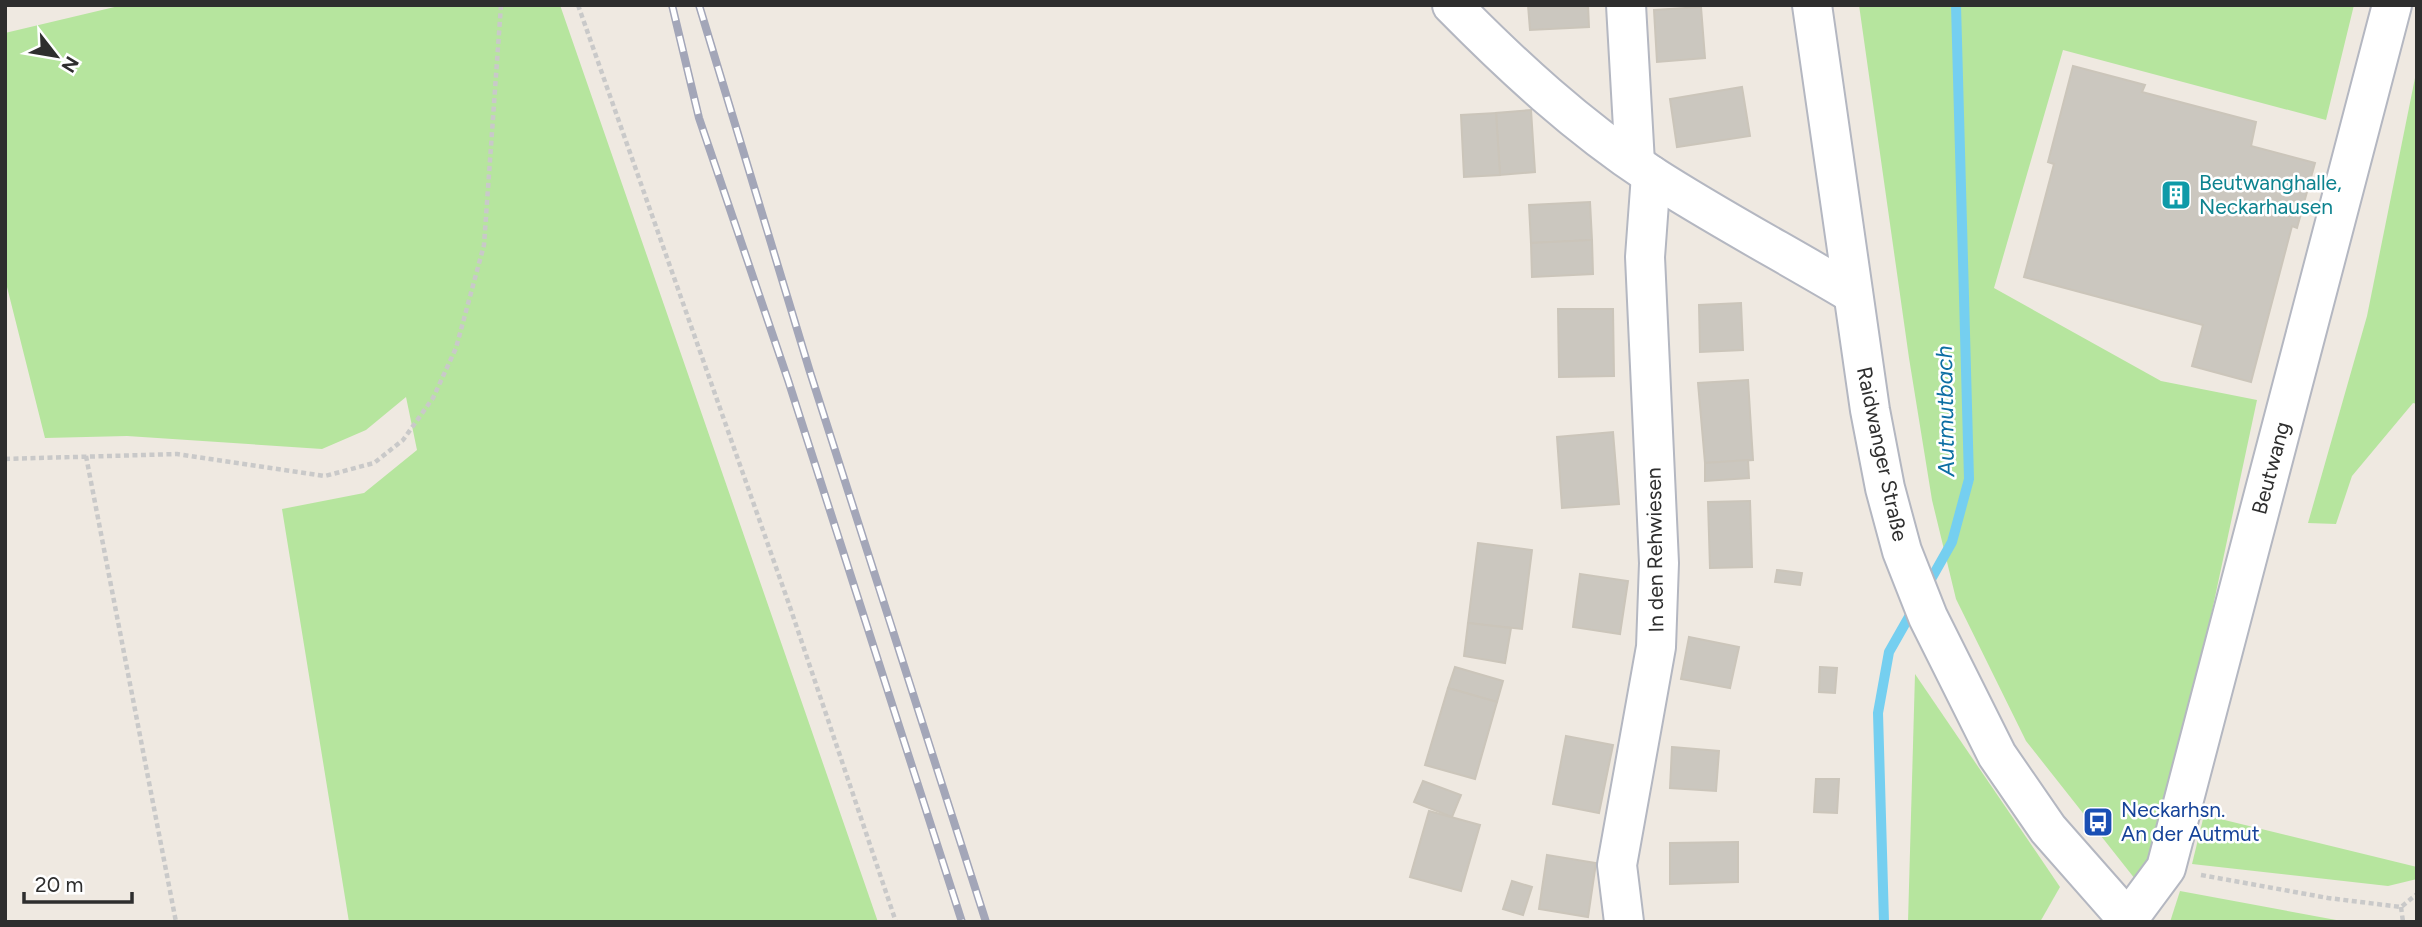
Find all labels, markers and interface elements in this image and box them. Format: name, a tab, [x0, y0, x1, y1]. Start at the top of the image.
north arrow	[21, 21, 91, 91]
text: N	[57, 52, 84, 77]
place label: Beutwanghalle, Neckarhausen	[2199, 170, 2342, 219]
building icon: Beutwanghalle, Neckarhausen	[2159, 178, 2193, 212]
water label: Autmutbach	[1930, 345, 1960, 478]
street label: Raidwanger Straße	[1852, 364, 1913, 543]
street label: Beutwang	[2246, 419, 2295, 517]
street label: In den Rehwiesen	[1641, 467, 1668, 633]
place label: Neckarhsn. An der Autmut	[2121, 797, 2260, 846]
bus stop icon: Neckarhsn. An der Autmut	[2081, 805, 2115, 839]
scale bar	[24, 860, 133, 904]
text: 20 m	[35, 872, 83, 897]

